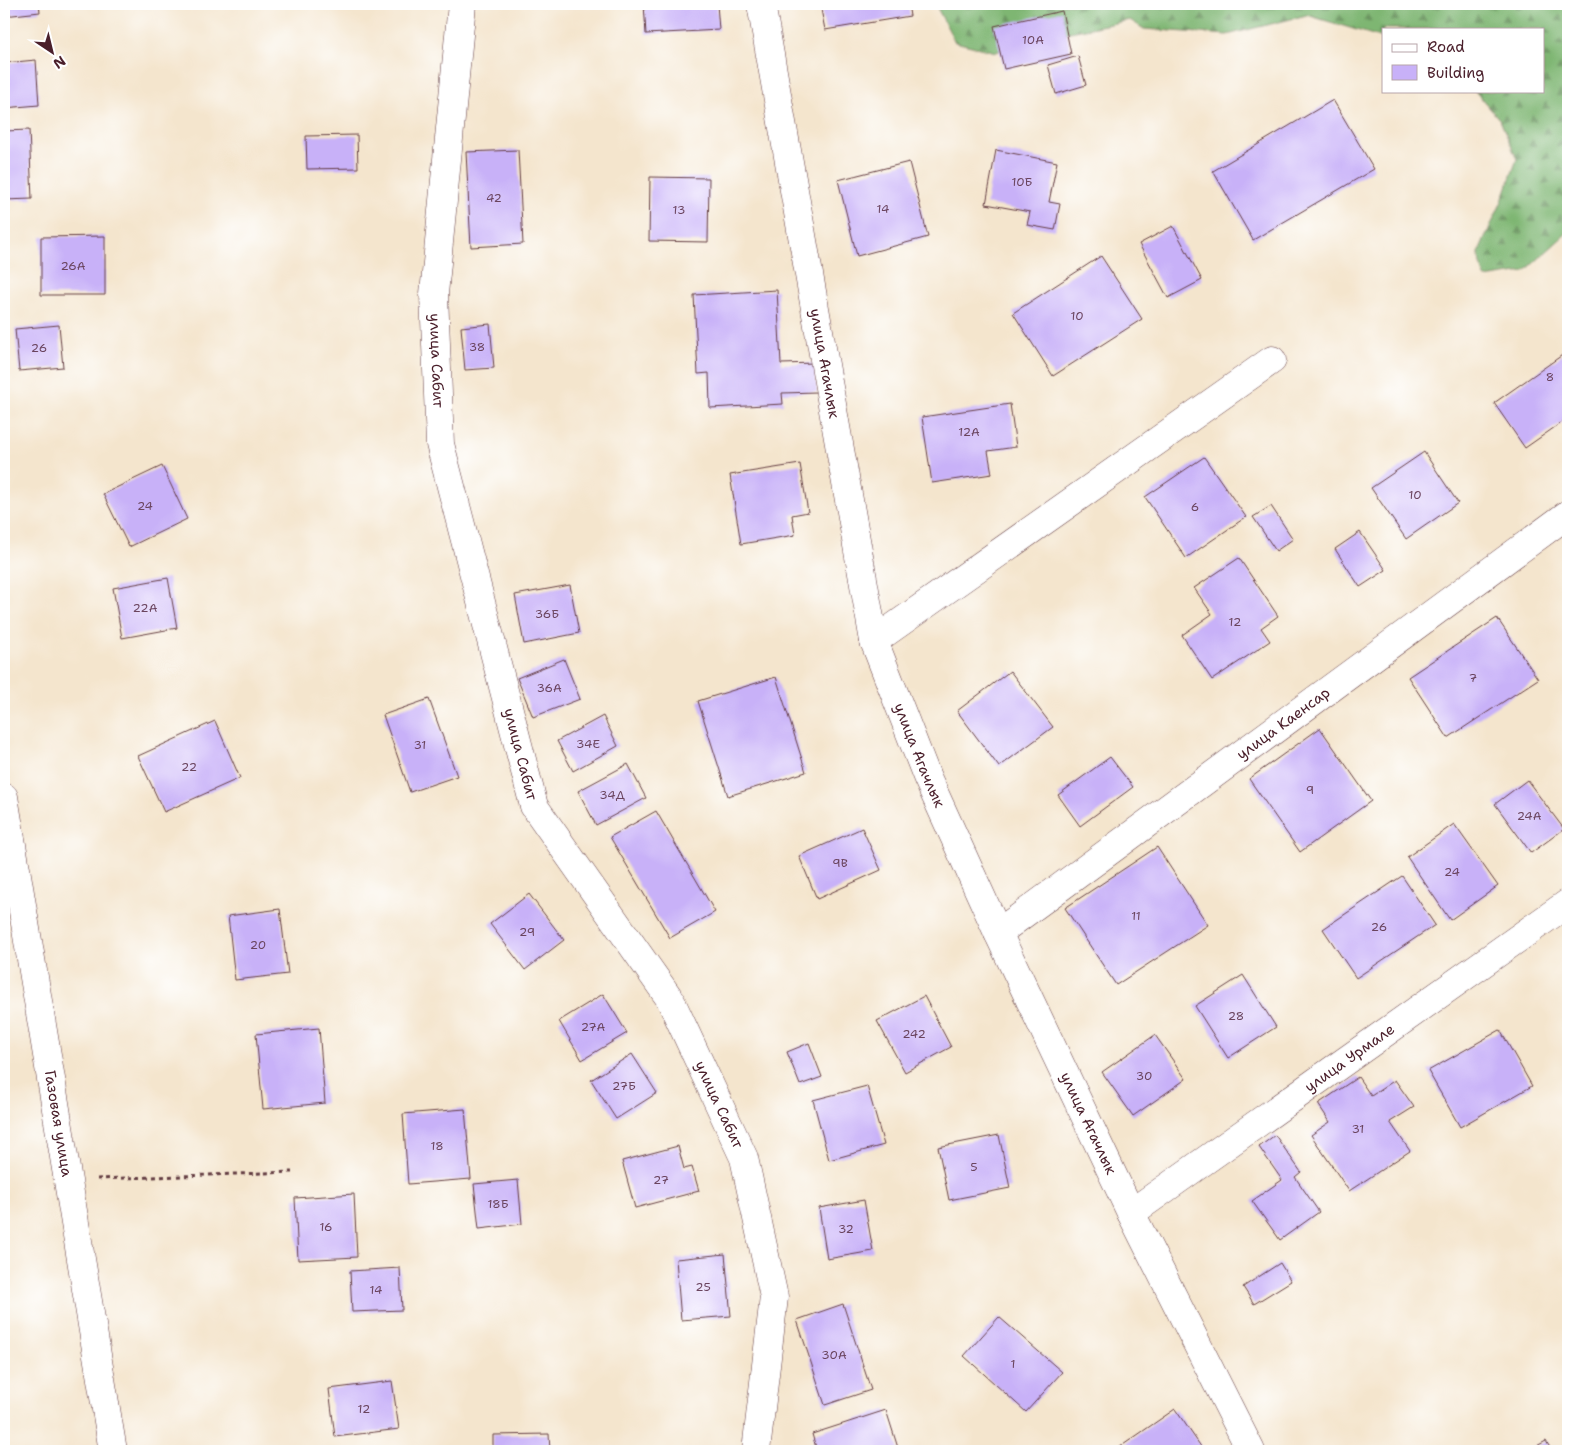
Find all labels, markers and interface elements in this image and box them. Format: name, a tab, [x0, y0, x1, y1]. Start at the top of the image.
north arrow	[28, 28, 78, 78]
legend	[1382, 28, 1544, 92]
house number: 10А	[1022, 32, 1044, 48]
text: Road	[1427, 37, 1465, 57]
text: N	[50, 52, 69, 73]
text: Building	[1427, 63, 1484, 83]
house number: 10Б	[1011, 174, 1033, 190]
house number: 42	[486, 190, 502, 206]
house number: 14	[877, 201, 889, 217]
house number: 13	[673, 202, 685, 218]
house number: 26А	[61, 258, 86, 274]
street label: улица Агачлык	[805, 307, 844, 420]
house number: 10	[1070, 308, 1084, 324]
street label: улица Сабит	[425, 313, 449, 409]
house number: 38	[469, 339, 485, 355]
house number: 26	[31, 340, 47, 356]
house number: 8	[1546, 369, 1554, 385]
house number: 12А	[958, 424, 980, 440]
house number: 10	[1408, 487, 1422, 503]
house number: 24	[137, 498, 153, 514]
house number: 6	[1191, 499, 1199, 515]
house number: 22А	[133, 600, 158, 616]
house number: 36Б	[535, 606, 559, 622]
house number: 12	[1229, 614, 1241, 630]
house number: 7	[1469, 670, 1477, 686]
house number: 36А	[536, 680, 562, 696]
street label: улица Каенсар	[1232, 682, 1334, 764]
street label: улица Агачлык	[889, 700, 950, 811]
street label: улица Сабит	[499, 706, 542, 803]
house number: 34Е	[576, 736, 600, 752]
house number: 31	[414, 737, 426, 753]
house number: 22	[181, 759, 197, 775]
house number: 9	[1306, 782, 1314, 798]
house number: 34Д	[599, 787, 625, 803]
house number: 24А	[1517, 808, 1542, 824]
house number: 9В	[832, 855, 848, 871]
house number: 24	[1444, 864, 1460, 880]
house number: 11	[1131, 908, 1141, 924]
house number: 26	[1371, 919, 1387, 935]
house number: 29	[519, 924, 535, 940]
house number: 20	[250, 937, 266, 953]
house number: 28	[1228, 1008, 1244, 1024]
house number: 27А	[581, 1019, 606, 1035]
street label: улица Урмале	[1301, 1019, 1399, 1097]
house number: 242	[902, 1026, 926, 1042]
street label: улица Сабит	[690, 1057, 748, 1152]
house number: 30	[1136, 1068, 1152, 1084]
street label: Газовая улица	[40, 1069, 77, 1179]
street label: улица Агачлык	[1055, 1069, 1121, 1178]
house number: 27Б	[612, 1078, 636, 1094]
house number: 31	[1352, 1121, 1364, 1137]
house number: 18	[430, 1138, 444, 1154]
house number: 5	[970, 1159, 978, 1175]
house number: 27	[653, 1172, 669, 1188]
house number: 18Б	[487, 1196, 509, 1212]
house number: 16	[319, 1219, 333, 1235]
house number: 32	[838, 1221, 854, 1237]
house number: 25	[695, 1279, 711, 1295]
house number: 14	[370, 1282, 382, 1298]
house number: 30А	[821, 1347, 847, 1363]
house number: 1	[1010, 1356, 1016, 1372]
house number: 12	[358, 1401, 370, 1417]

